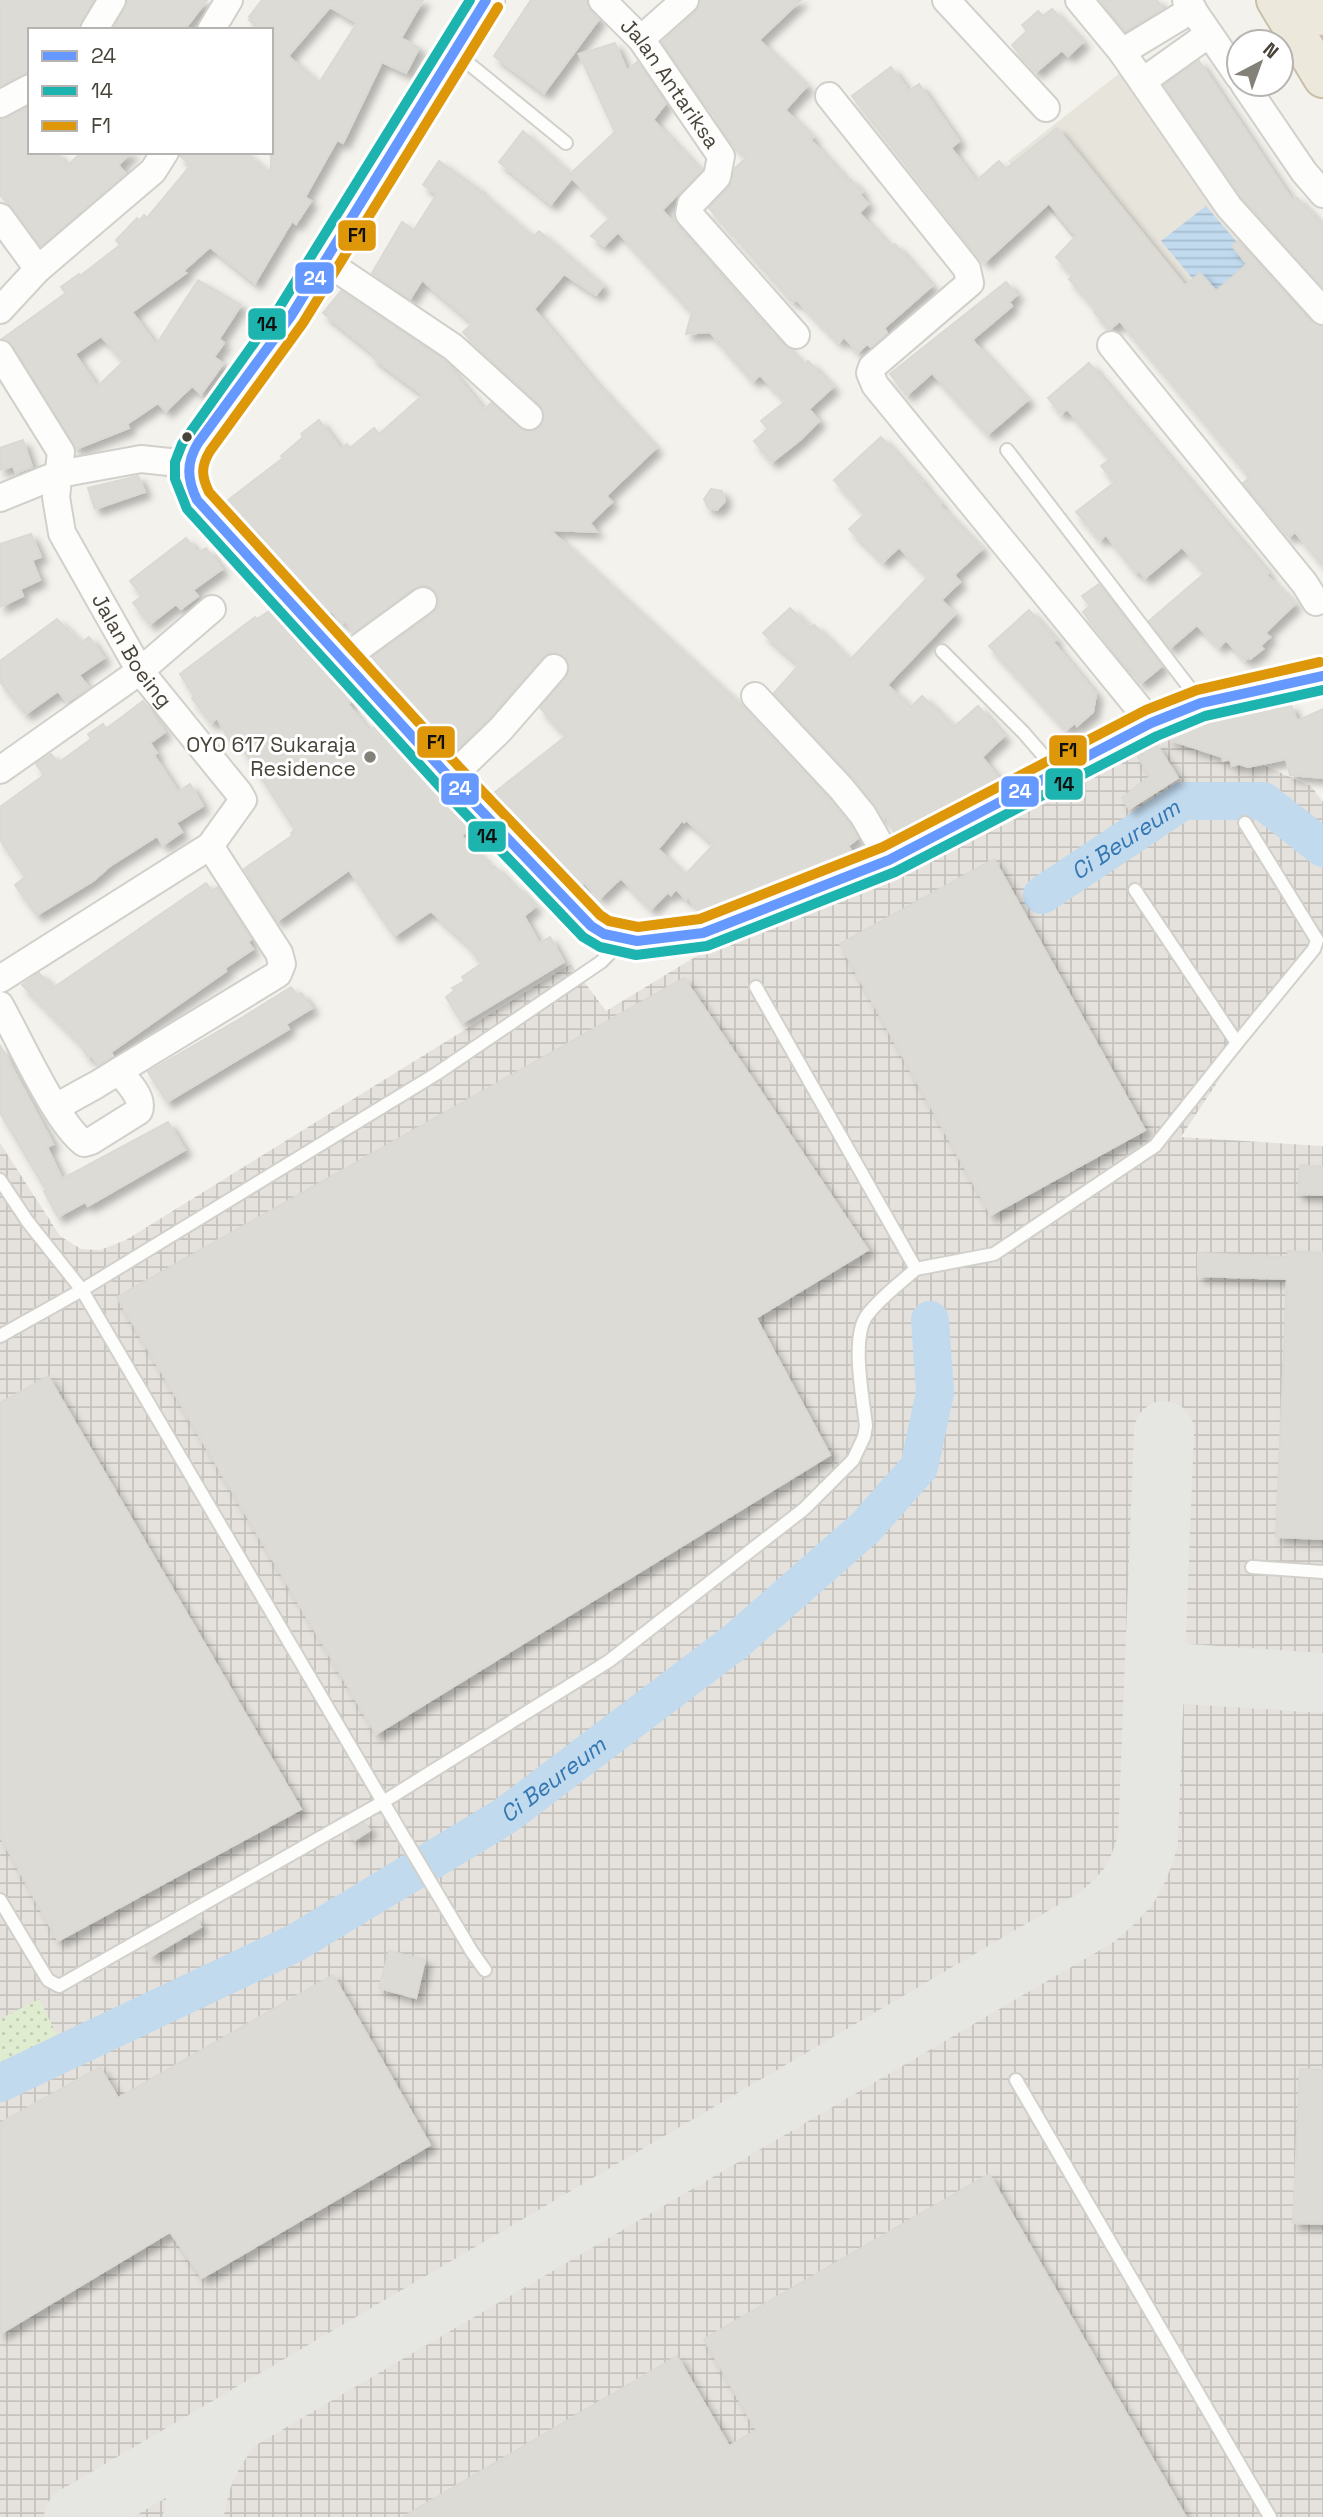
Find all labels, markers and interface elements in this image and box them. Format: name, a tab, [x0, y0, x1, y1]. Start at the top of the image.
street label: Jalan Antariksa	[615, 12, 726, 154]
legend	[28, 28, 273, 154]
north arrow	[1225, 28, 1295, 98]
text: N	[1258, 37, 1284, 64]
text: 24	[91, 42, 116, 69]
text: 14	[91, 77, 113, 104]
text: F1	[91, 112, 111, 139]
line badge: F1	[337, 219, 377, 252]
text: F1	[348, 223, 366, 248]
line badge: 24	[294, 261, 335, 295]
text: 24	[303, 266, 327, 291]
line badge: 14	[247, 307, 287, 341]
text: 14	[257, 312, 277, 337]
unlabelled marker	[180, 430, 194, 444]
street label: Jalan Boeing	[86, 588, 178, 713]
line badge: F1	[416, 725, 456, 759]
text: F1	[427, 730, 445, 755]
place label: OYO 617 Sukaraja Residence	[186, 731, 356, 782]
line badge: F1	[1048, 734, 1088, 767]
text: F1	[1059, 738, 1077, 763]
marker: OYO 617 Sukaraja Residence	[362, 749, 378, 765]
line badge: 14	[1044, 767, 1084, 801]
line badge: 24	[440, 772, 480, 806]
text: 14	[1054, 772, 1074, 797]
line badge: 24	[1000, 775, 1040, 808]
text: 24	[448, 776, 472, 801]
text: 24	[1008, 779, 1032, 804]
water label: Ci Beureum	[1065, 792, 1187, 887]
line badge: 14	[467, 820, 507, 853]
text: 14	[477, 824, 497, 849]
water label: Ci Beureum	[494, 1729, 613, 1829]

